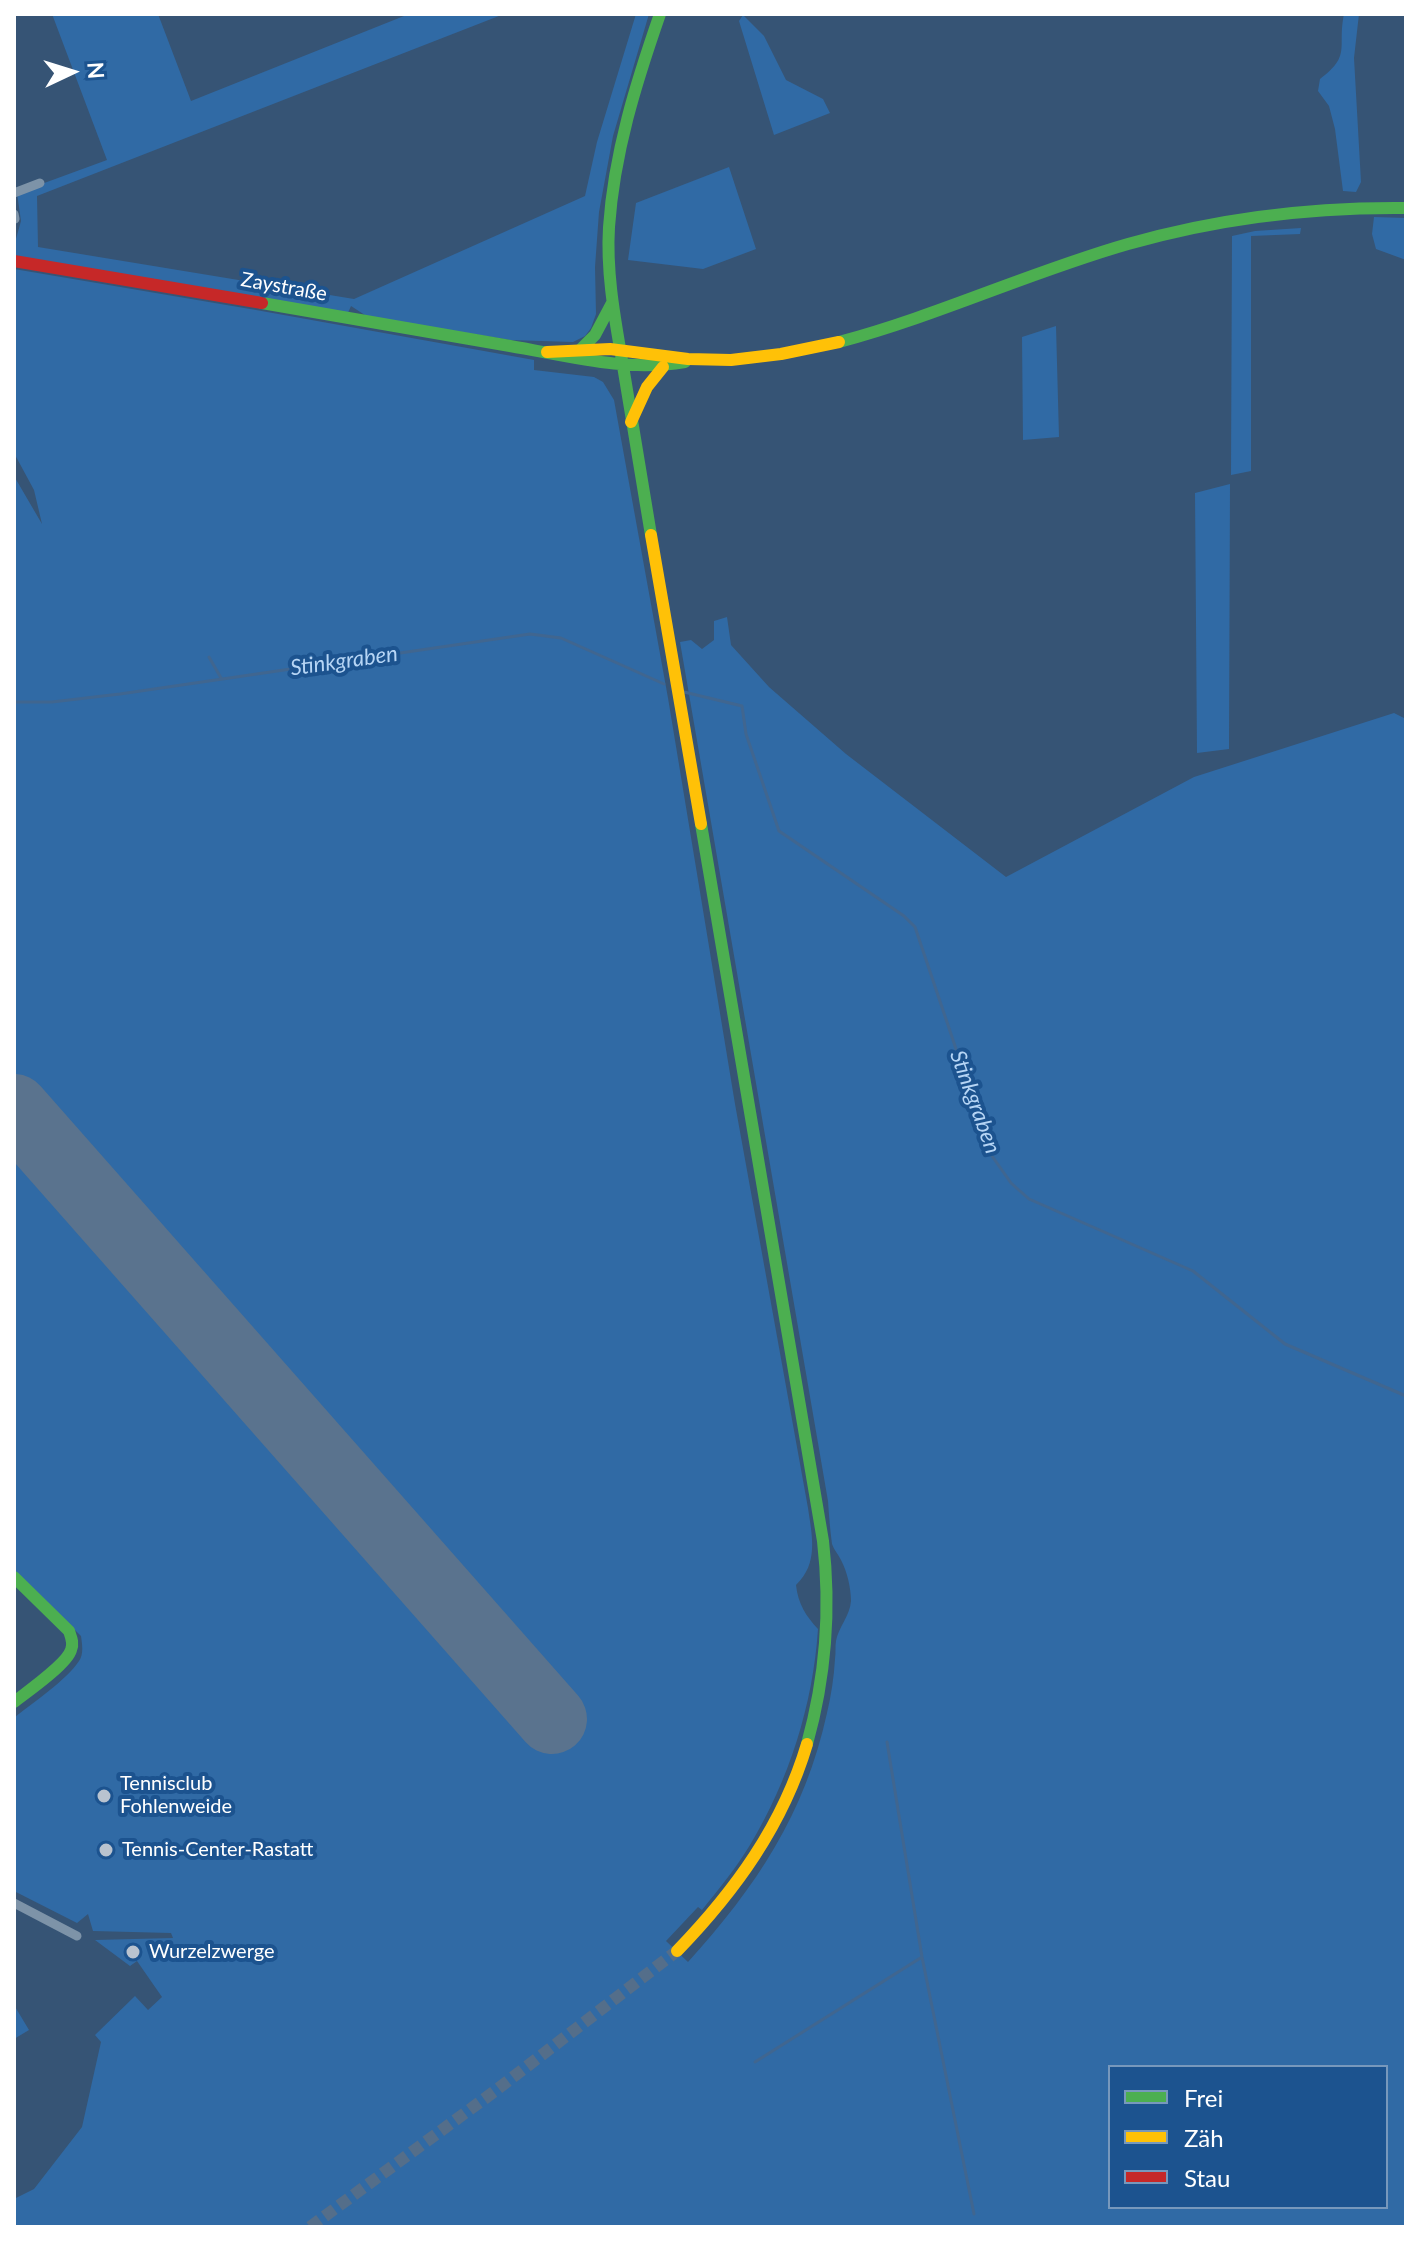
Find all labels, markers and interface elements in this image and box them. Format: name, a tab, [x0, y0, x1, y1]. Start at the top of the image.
north arrow	[32, 32, 112, 112]
text: N	[82, 61, 110, 80]
street label: Zaystraße	[239, 268, 329, 306]
water label: Stinkgraben	[289, 640, 399, 682]
water label: Stinkgraben	[944, 1047, 1006, 1157]
place label: Tennisclub Fohlenweide	[120, 1772, 232, 1819]
marker: Tennisclub Fohlenweide	[95, 1787, 113, 1805]
place label: Tennis-Center-Rastatt	[122, 1838, 313, 1862]
marker: Tennis-Center-Rastatt	[97, 1841, 115, 1859]
place label: Wurzelzwerge	[149, 1940, 275, 1964]
marker: Wurzelzwerge	[124, 1943, 142, 1961]
legend	[1108, 2065, 1388, 2209]
text: Frei	[1184, 2083, 1223, 2112]
text: Zäh	[1184, 2123, 1224, 2152]
text: Stau	[1184, 2163, 1230, 2192]

